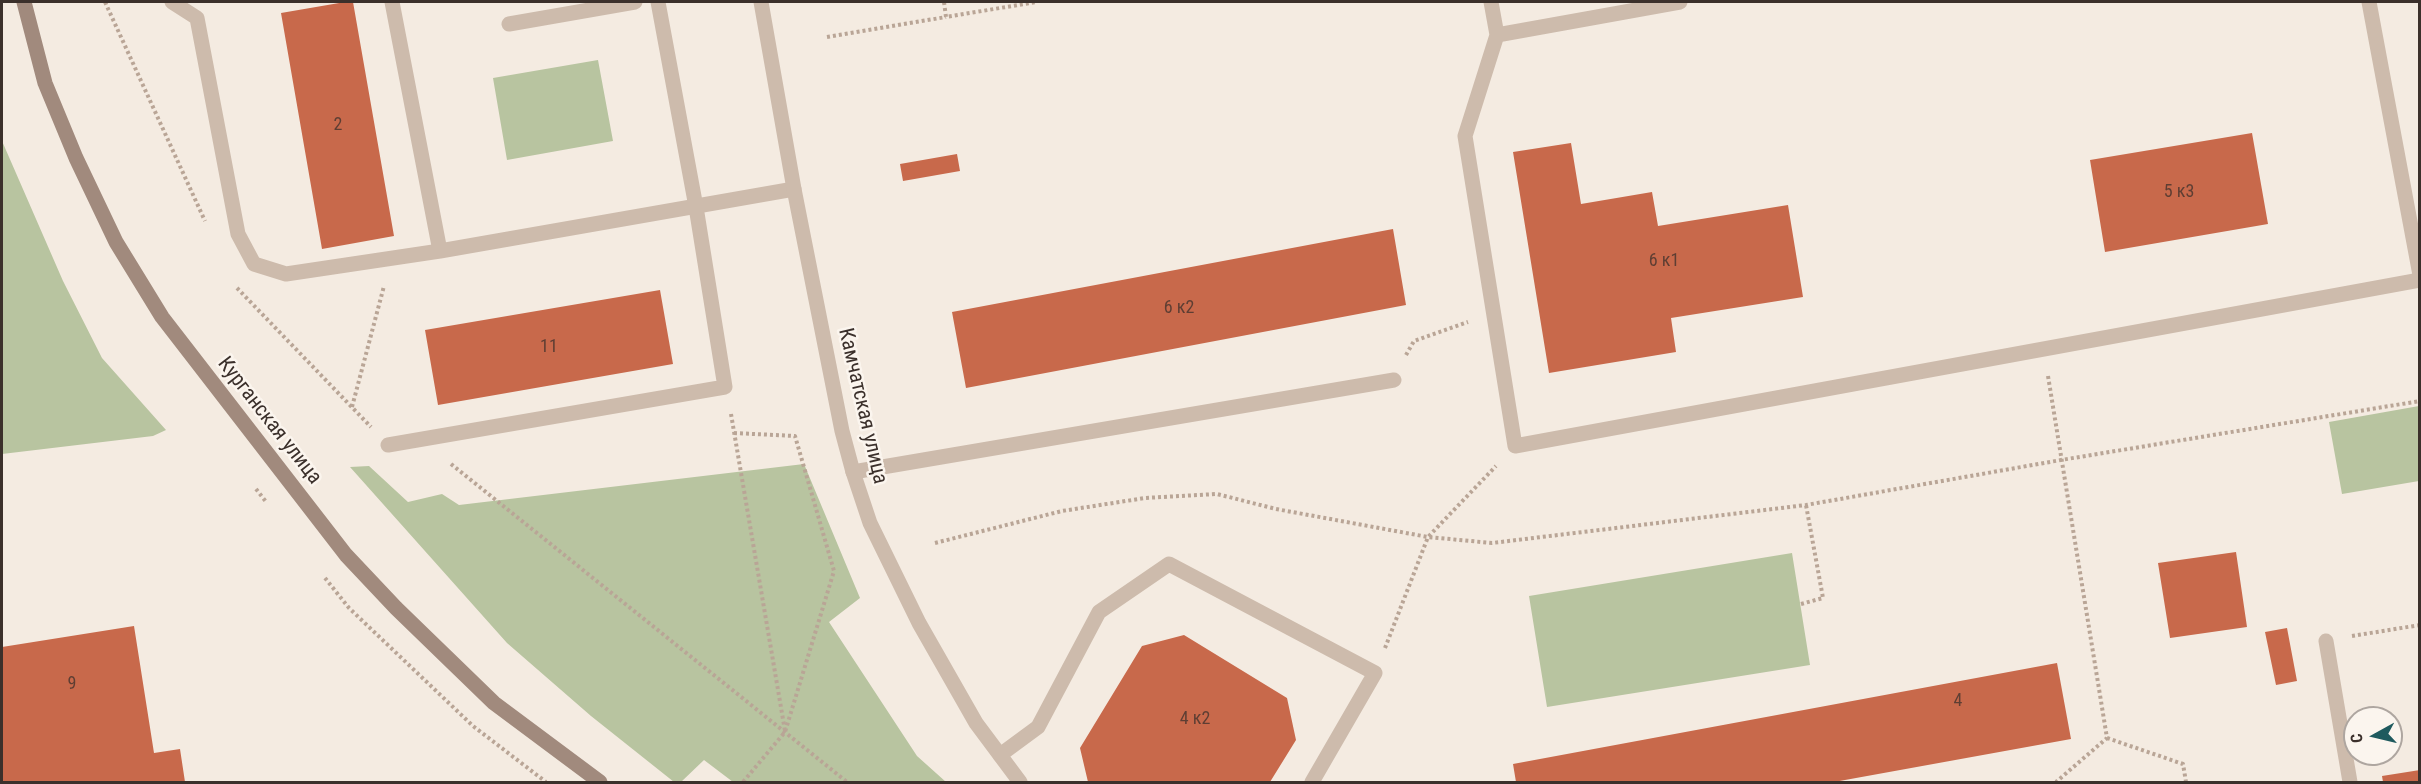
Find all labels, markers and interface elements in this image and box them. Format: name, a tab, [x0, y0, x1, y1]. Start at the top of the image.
house number: 2	[334, 114, 342, 136]
house number: 5 к3	[2164, 181, 2194, 203]
house number: 6 к1	[1649, 250, 1679, 272]
house number: 6 к2	[1164, 297, 1194, 319]
street label: Камчатская улица	[832, 326, 892, 486]
house number: 11	[540, 336, 558, 358]
street label: Курганская улица	[211, 352, 327, 490]
house number: 9	[68, 673, 76, 695]
house number: 4	[1954, 690, 1962, 712]
north arrow	[2343, 706, 2403, 766]
house number: 4 к2	[1180, 708, 1210, 730]
text: С	[2347, 732, 2367, 744]

